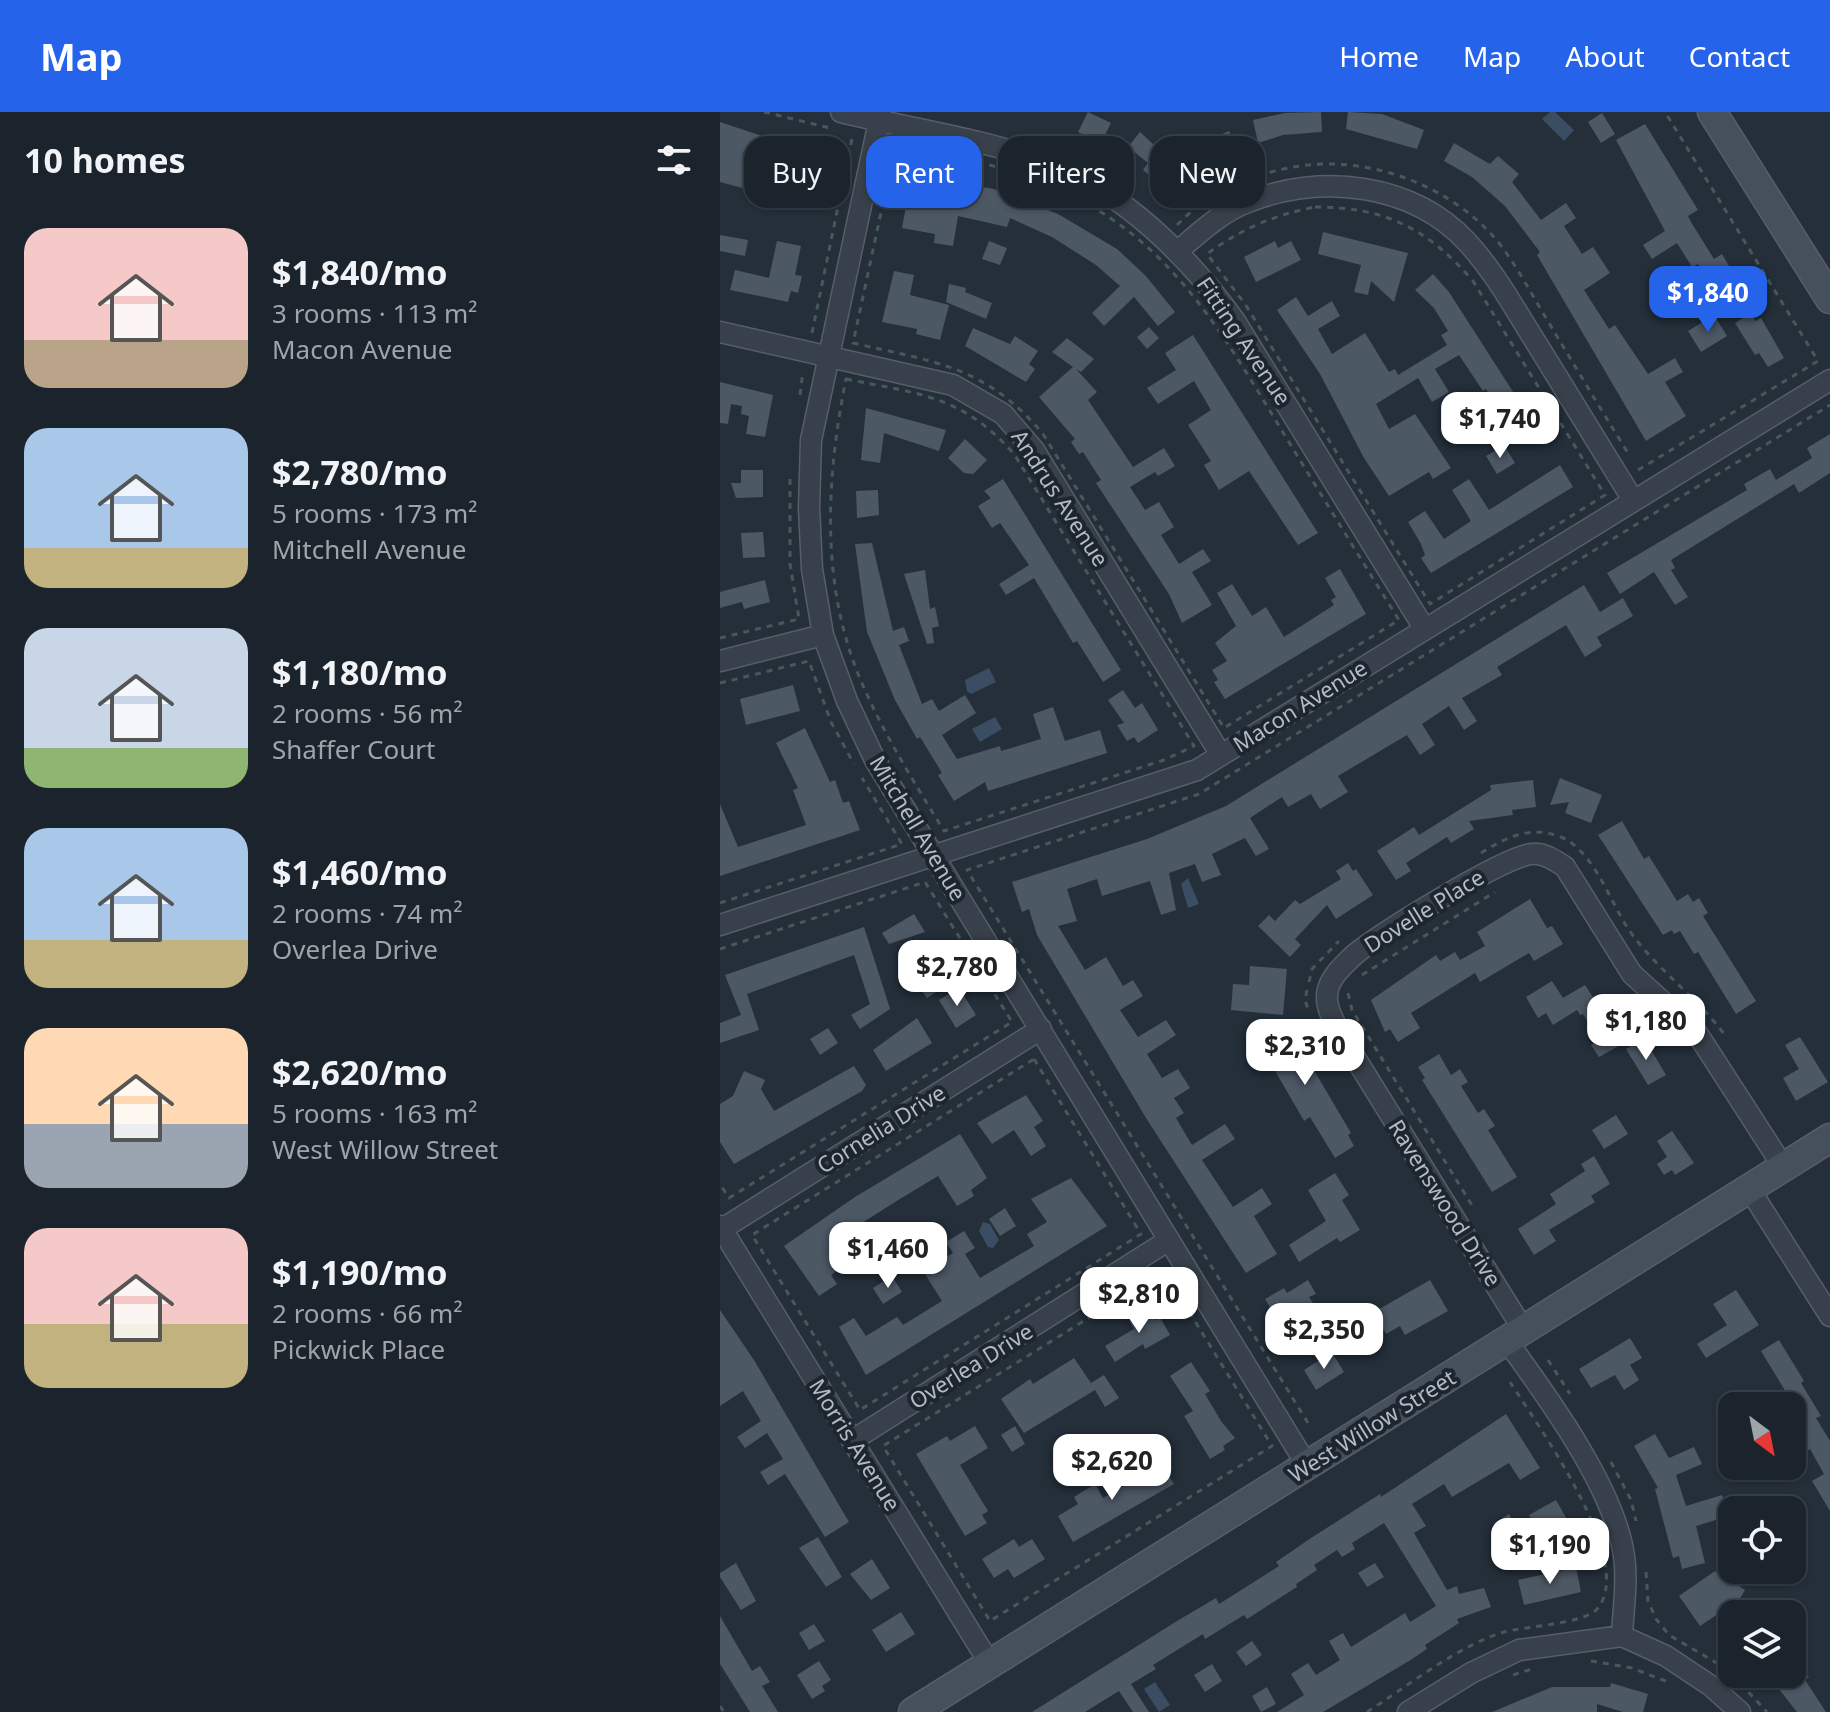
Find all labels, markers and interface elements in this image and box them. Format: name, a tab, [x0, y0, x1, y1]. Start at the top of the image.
text: Map	[40, 30, 123, 82]
text: Home	[1339, 37, 1419, 75]
text: Map	[1463, 37, 1521, 75]
text: About	[1565, 37, 1645, 75]
text: Contact	[1689, 37, 1790, 75]
chip: Buy	[744, 136, 850, 208]
chip: Rent	[866, 136, 982, 208]
chip: Filters	[998, 136, 1134, 208]
chip: New	[1150, 136, 1265, 208]
text: 10 homes	[24, 137, 186, 183]
icon: filters	[652, 138, 696, 182]
text: $1,840/mo	[272, 249, 447, 295]
icon: home	[88, 260, 184, 356]
pin: $1,840	[1643, 266, 1773, 334]
street label: Fitting Avenue	[1191, 270, 1299, 410]
text: $1,840	[1667, 274, 1749, 310]
text: 3 rooms · 113 m²	[272, 295, 477, 331]
text: Macon Avenue	[272, 331, 453, 367]
pin: $1,740	[1435, 392, 1565, 460]
text: $1,740	[1459, 400, 1541, 436]
street label: Andrus Avenue	[1005, 423, 1116, 572]
text: $2,780/mo	[272, 449, 447, 495]
icon: home	[88, 460, 184, 556]
text: 5 rooms · 173 m²	[272, 495, 477, 531]
text: Mitchell Avenue	[272, 531, 466, 567]
text: $1,180/mo	[272, 649, 447, 695]
street label: Macon Avenue	[1227, 652, 1372, 758]
icon: home	[88, 660, 184, 756]
text: 2 rooms · 56 m²	[272, 695, 462, 731]
text: Shaffer Court	[272, 731, 435, 767]
street label: Mitchell Avenue	[864, 749, 974, 906]
text: $1,460/mo	[272, 849, 447, 895]
icon: home	[88, 860, 184, 956]
street label: Dovelle Place	[1358, 861, 1489, 959]
text: 2 rooms · 74 m²	[272, 895, 462, 931]
text: Overlea Drive	[272, 931, 438, 967]
pin: $2,780	[892, 940, 1022, 1008]
text: $2,780	[916, 948, 998, 984]
pin: $1,180	[1581, 994, 1711, 1062]
text: $1,180	[1605, 1002, 1687, 1038]
pin: $2,310	[1240, 1019, 1370, 1087]
text: $2,310	[1264, 1027, 1346, 1063]
text: $2,620/mo	[272, 1049, 447, 1095]
icon: home	[88, 1060, 184, 1156]
street label: Cornelia Drive	[811, 1077, 950, 1180]
text: 5 rooms · 163 m²	[272, 1095, 477, 1131]
street label: Ravenswood Drive	[1382, 1113, 1509, 1292]
text: West Willow Street	[272, 1131, 498, 1167]
pin: $1,460	[823, 1222, 953, 1290]
text: $1,460	[847, 1230, 929, 1266]
text: $1,190/mo	[272, 1249, 447, 1295]
icon: home	[88, 1260, 184, 1356]
pin: $2,810	[1074, 1267, 1204, 1335]
text: $2,810	[1098, 1275, 1180, 1311]
text: 2 rooms · 66 m²	[272, 1295, 462, 1331]
pin: $2,350	[1259, 1303, 1389, 1371]
text: $2,350	[1283, 1311, 1365, 1347]
street label: Overlea Drive	[903, 1315, 1038, 1415]
text: Pickwick Place	[272, 1331, 445, 1367]
street label: West Willow Street	[1282, 1362, 1461, 1489]
street label: Morris Avenue	[803, 1373, 908, 1516]
north arrow	[1718, 1392, 1806, 1480]
map controls	[1718, 1392, 1806, 1688]
pin: $2,620	[1047, 1434, 1177, 1502]
text: $2,620	[1071, 1442, 1153, 1478]
button: locate	[1718, 1496, 1806, 1584]
pin: $1,190	[1485, 1518, 1615, 1586]
text: $1,190	[1509, 1526, 1591, 1562]
button: layers	[1718, 1600, 1806, 1688]

